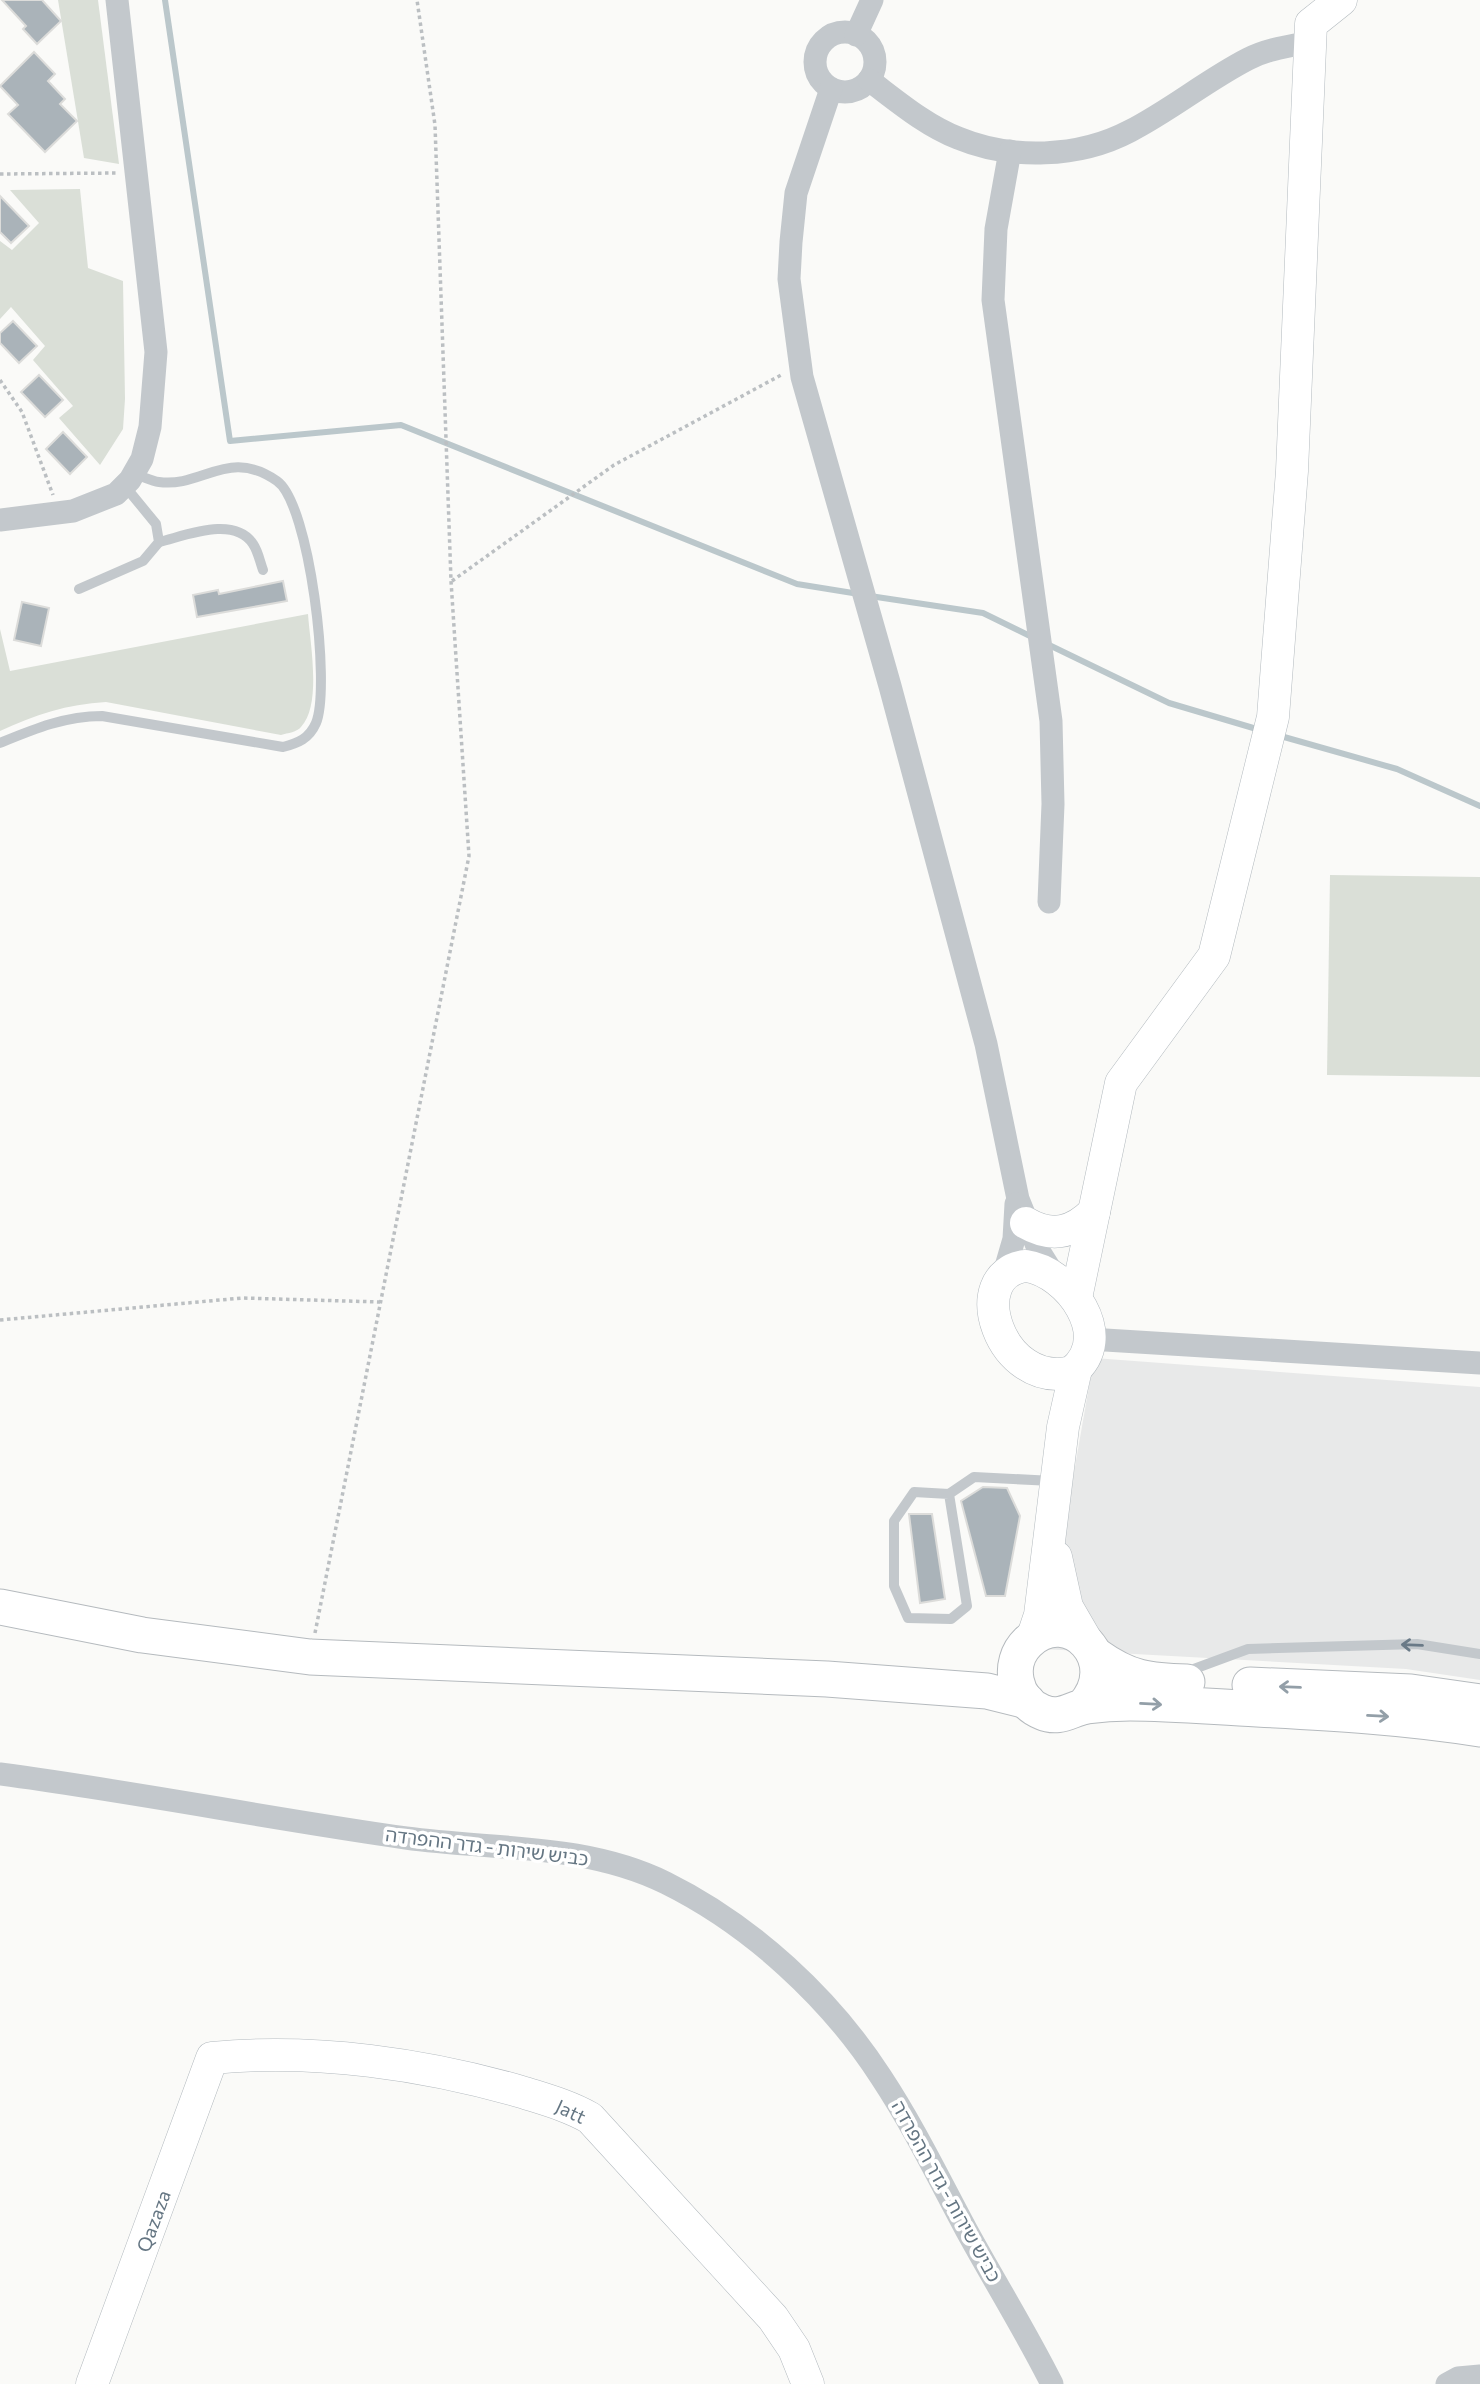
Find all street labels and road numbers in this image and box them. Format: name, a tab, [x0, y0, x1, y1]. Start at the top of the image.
street label: כביש שירות - גדר ההפרדה	[384, 1822, 590, 1870]
street label: Jatt	[552, 2094, 590, 2128]
street label: כביש שירות - גדר ההפרדה	[887, 2096, 1007, 2286]
street label: Qazaza	[131, 2187, 175, 2255]

